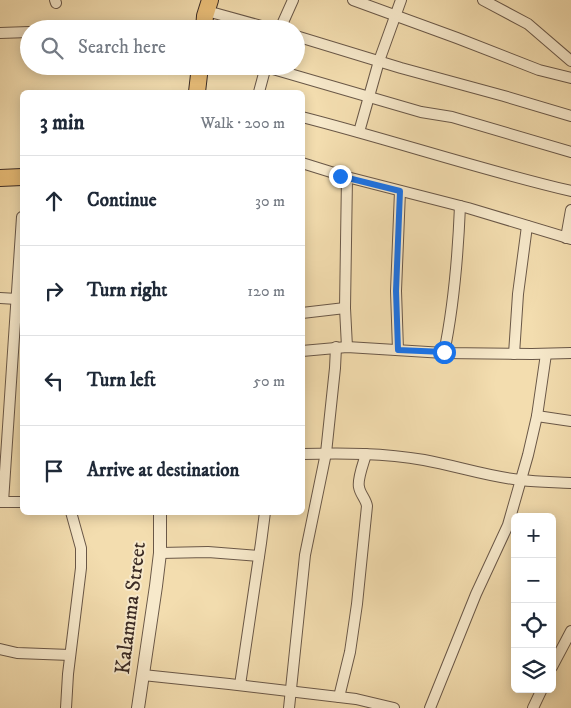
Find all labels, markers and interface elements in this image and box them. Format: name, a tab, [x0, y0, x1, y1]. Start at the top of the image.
search box	[20, 20, 305, 75]
icon: search	[38, 34, 66, 62]
text: Search here	[78, 36, 166, 59]
text: 3 min	[40, 110, 85, 136]
text: Walk · 200 m	[201, 113, 285, 133]
route end	[329, 165, 352, 188]
icon: ahead	[40, 187, 68, 215]
text: Continue	[87, 189, 157, 212]
text: 30 m	[255, 191, 285, 211]
icon: right	[40, 277, 68, 305]
text: Turn right	[87, 279, 167, 302]
text: 120 m	[247, 281, 285, 301]
route start	[433, 341, 456, 364]
icon: left	[40, 367, 68, 395]
text: Turn left	[87, 369, 156, 392]
text: 50 m	[253, 371, 285, 391]
icon: arrive	[40, 457, 68, 485]
text: Arrive at destination	[87, 459, 239, 482]
map controls	[511, 513, 556, 693]
button: +	[511, 513, 556, 558]
street label: Kalamma Street	[110, 540, 152, 676]
button: −	[511, 558, 556, 603]
button: locate	[511, 603, 556, 648]
button: layers	[511, 648, 556, 693]

